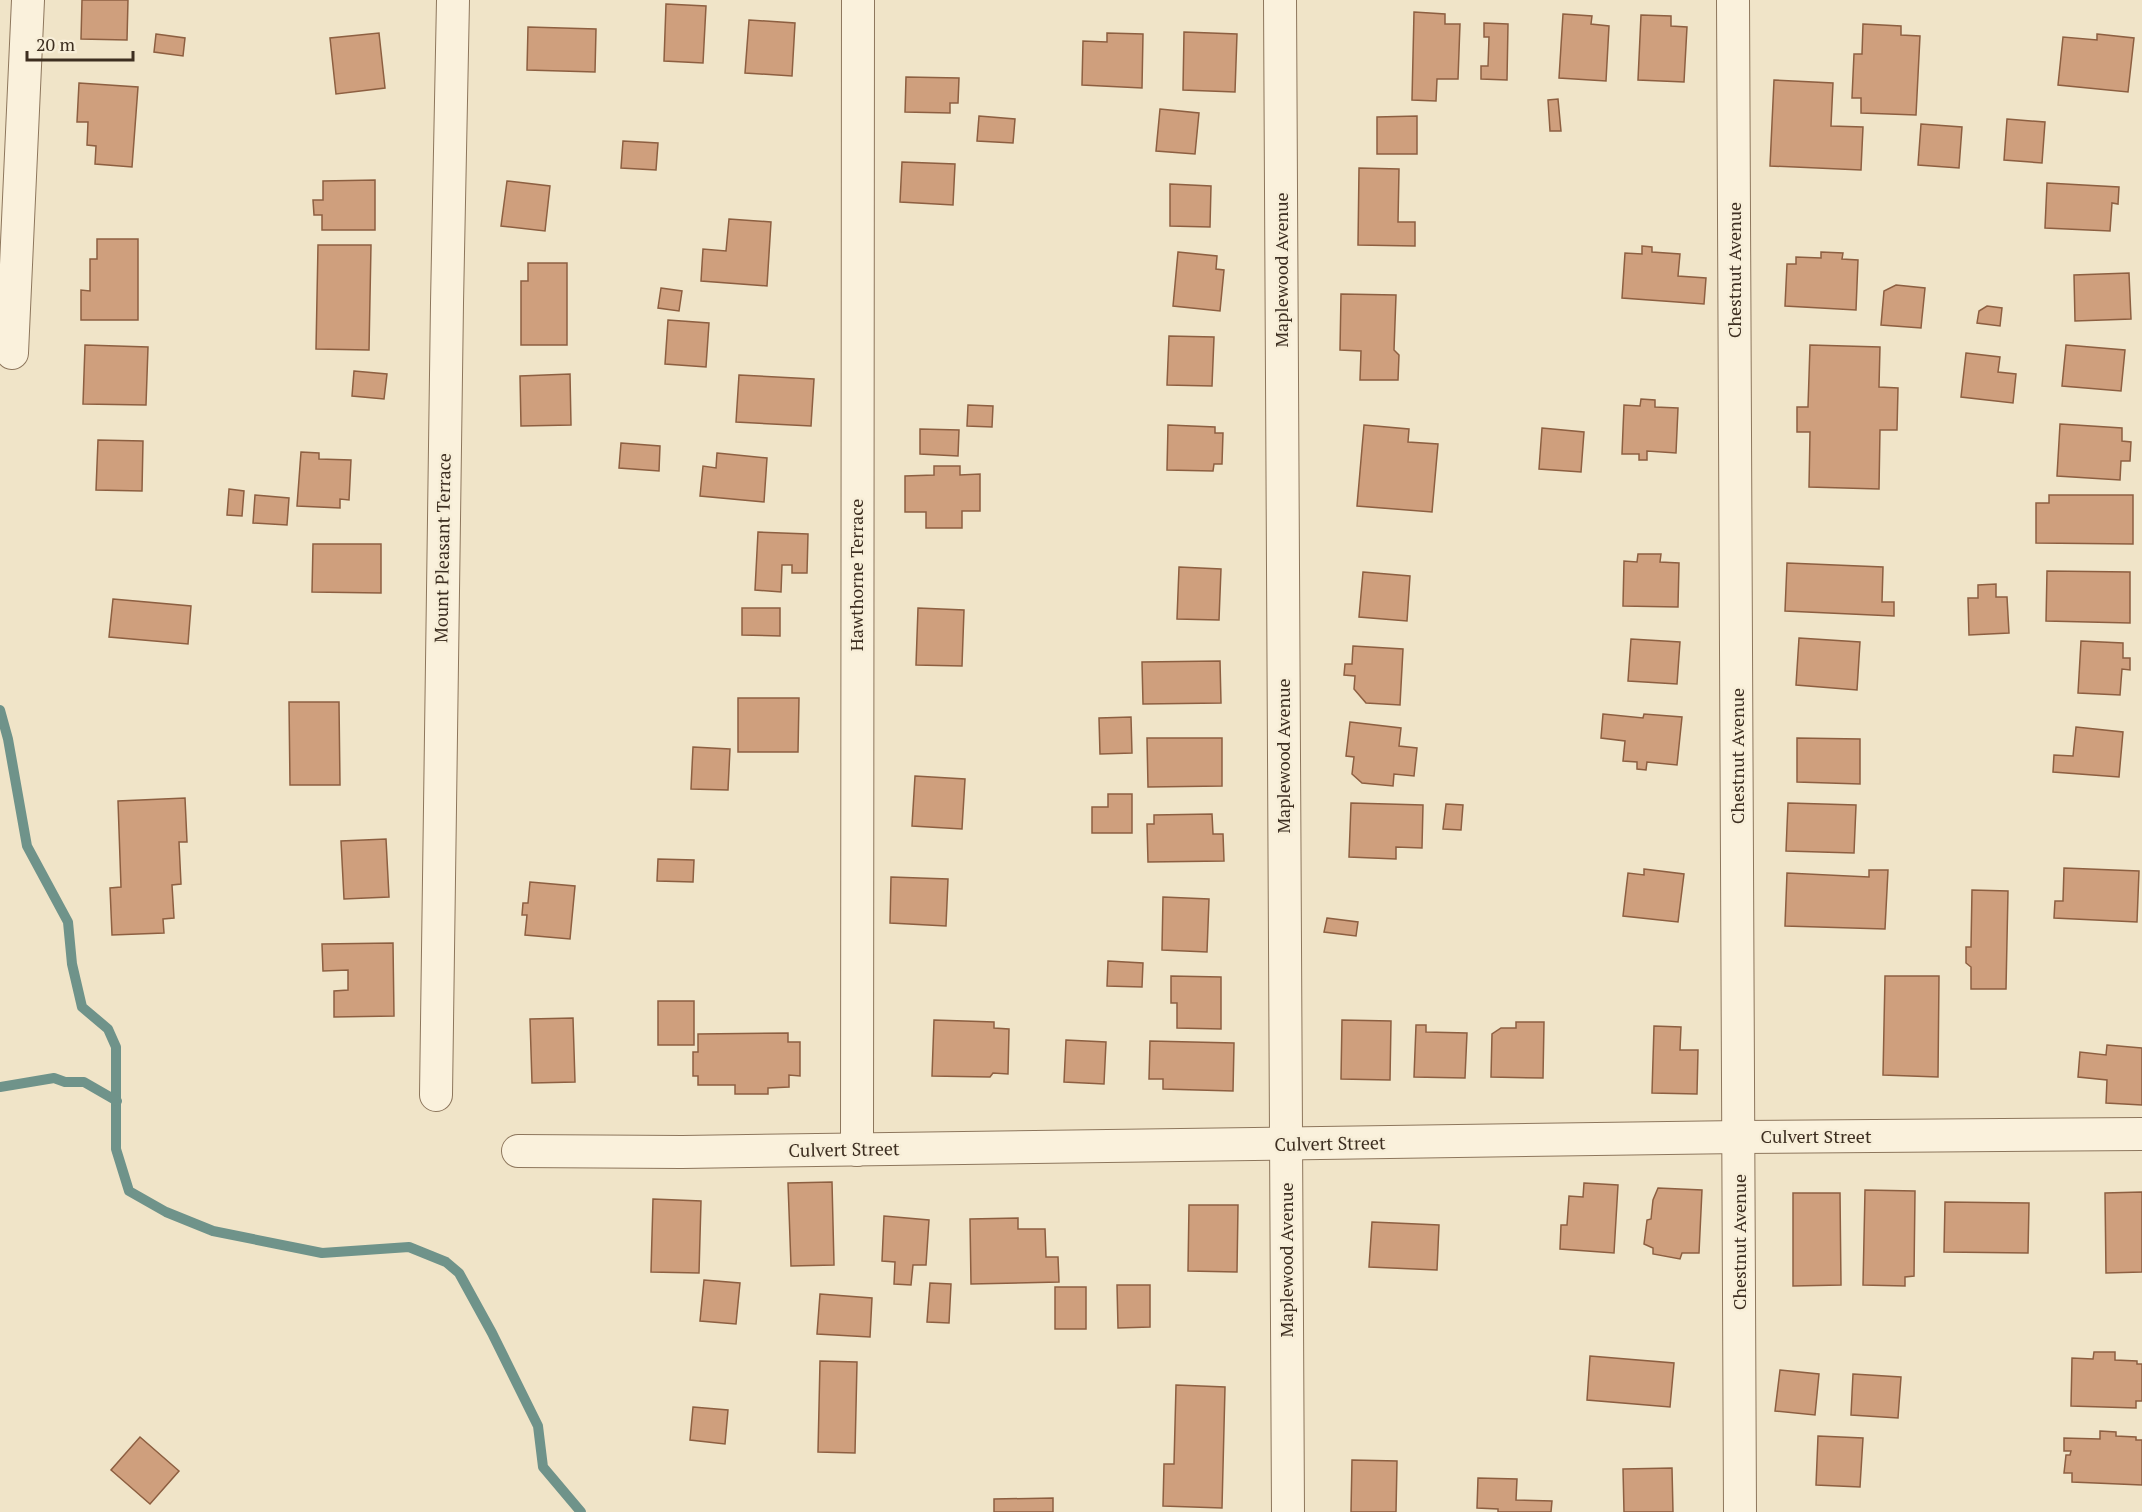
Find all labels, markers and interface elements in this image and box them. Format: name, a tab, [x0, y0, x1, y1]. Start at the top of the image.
scale bar	[27, 24, 134, 62]
text: 20 m	[36, 32, 76, 56]
street label: Maplewood Avenue	[1269, 192, 1293, 348]
street label: Chestnut Avenue	[1722, 202, 1746, 338]
street label: Mount Pleasant Terrace	[428, 453, 456, 643]
street label: Hawthorne Terrace	[844, 499, 868, 651]
street label: Maplewood Avenue	[1271, 678, 1295, 834]
street label: Chestnut Avenue	[1725, 688, 1749, 824]
street label: Culvert Street	[1760, 1124, 1872, 1148]
street label: Culvert Street	[1274, 1130, 1386, 1156]
street label: Culvert Street	[788, 1136, 900, 1162]
street label: Chestnut Avenue	[1727, 1174, 1751, 1310]
street label: Maplewood Avenue	[1274, 1182, 1298, 1338]

